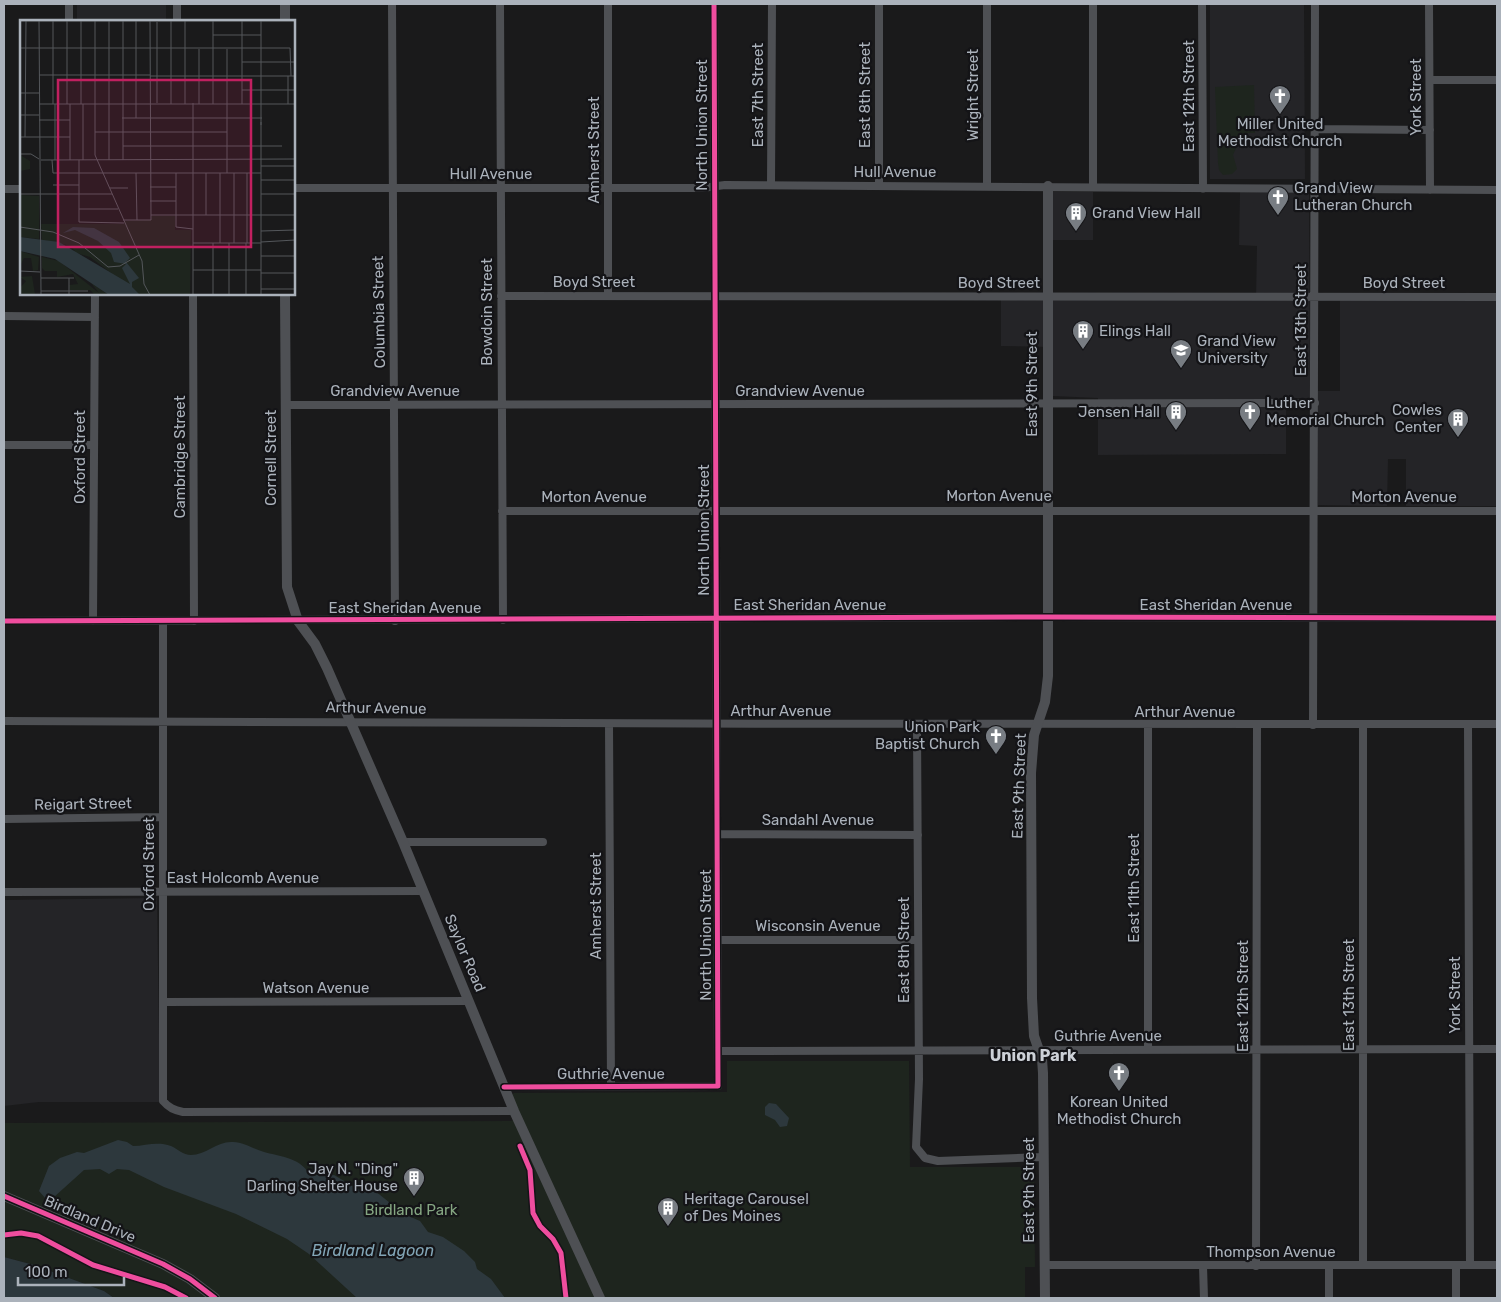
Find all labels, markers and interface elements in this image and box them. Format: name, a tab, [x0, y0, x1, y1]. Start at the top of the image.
inset map	[20, 20, 295, 295]
street label: East 12th Street	[1180, 40, 1198, 152]
street label: East 8th Street	[856, 42, 874, 148]
street label: East 7th Street	[749, 43, 767, 147]
street label: Wright Street	[964, 49, 982, 141]
street label: York Street	[1407, 58, 1425, 136]
street label: North Union Street	[693, 59, 711, 191]
church icon: Miller United Methodist Church	[1268, 84, 1292, 115]
street label: Amherst Street	[585, 96, 603, 204]
place label: Miller United Methodist Church	[1218, 115, 1342, 150]
street label: Hull Avenue	[854, 163, 936, 181]
street label: Hull Avenue	[450, 165, 532, 183]
place label: Grand View Lutheran Church	[1294, 179, 1412, 214]
church icon: Grand View Lutheran Church	[1266, 185, 1290, 216]
building icon: Grand View Hall	[1064, 201, 1088, 232]
place label: Grand View Hall	[1092, 204, 1201, 222]
street label: Columbia Street	[369, 255, 389, 368]
street label: Bowdoin Street	[478, 258, 496, 366]
street label: East 13th Street	[1292, 264, 1310, 376]
street label: Boyd Street	[553, 273, 635, 291]
street label: Boyd Street	[958, 274, 1040, 292]
street label: Boyd Street	[1363, 274, 1445, 292]
building icon: Elings Hall	[1071, 319, 1095, 350]
place label: Elings Hall	[1099, 322, 1171, 340]
street label: East 9th Street	[1023, 331, 1041, 437]
place label: Grand View University	[1197, 332, 1276, 367]
school or university icon: Grand View University	[1169, 338, 1193, 369]
street label: Grandview Avenue	[330, 382, 460, 400]
street label: Grandview Avenue	[735, 382, 865, 400]
place label: Luther Memorial Church	[1266, 394, 1384, 429]
street label: Cambridge Street	[171, 395, 189, 519]
building icon: Jensen Hall	[1164, 400, 1188, 431]
church icon: Luther Memorial Church	[1238, 400, 1262, 431]
place label: Cowles Center	[1392, 401, 1442, 436]
place label: Jensen Hall	[1078, 403, 1160, 421]
building icon: Cowles Center	[1446, 407, 1470, 438]
street label: Oxford Street	[71, 410, 89, 504]
street label: Cornell Street	[262, 410, 280, 506]
street label: North Union Street	[695, 464, 713, 596]
street label: Morton Avenue	[946, 487, 1052, 505]
street label: Morton Avenue	[541, 488, 647, 506]
street label: Morton Avenue	[1351, 488, 1457, 506]
street label: East Sheridan Avenue	[734, 596, 886, 614]
street label: East Sheridan Avenue	[1140, 596, 1292, 614]
street label: East Sheridan Avenue	[329, 599, 481, 617]
street label: Arthur Avenue	[325, 698, 427, 718]
street label: Arthur Avenue	[731, 702, 831, 720]
street label: Arthur Avenue	[1135, 703, 1235, 721]
place label: Union Park Baptist Church	[875, 718, 980, 753]
church icon: Union Park Baptist Church	[984, 724, 1008, 755]
street label: East 9th Street	[1008, 733, 1030, 839]
street label: Reigart Street	[34, 794, 132, 814]
street label: Sandahl Avenue	[762, 811, 874, 829]
street label: Oxford Street	[140, 817, 158, 911]
street label: East 11th Street	[1125, 833, 1143, 943]
street label: Amherst Street	[587, 852, 605, 960]
street label: East Holcomb Avenue	[167, 869, 319, 887]
street label: North Union Street	[697, 869, 715, 1001]
street label: East 8th Street	[895, 897, 913, 1003]
street label: Saylor Road	[441, 911, 489, 995]
street label: Wisconsin Avenue	[755, 917, 881, 935]
street label: East 13th Street	[1340, 939, 1358, 1051]
street label: East 12th Street	[1234, 940, 1252, 1052]
street label: York Street	[1446, 956, 1464, 1034]
street label: Watson Avenue	[263, 979, 369, 997]
street label: Guthrie Avenue	[1054, 1027, 1162, 1045]
district label: Union Park	[990, 1046, 1077, 1065]
church icon: Korean United Methodist Church	[1107, 1061, 1131, 1092]
street label: Guthrie Avenue	[557, 1065, 665, 1083]
place label: Korean United Methodist Church	[1057, 1093, 1181, 1128]
street label: East 9th Street	[1020, 1137, 1038, 1243]
place label: Jay N. "Ding" Darling Shelter House	[246, 1160, 398, 1195]
building icon: Jay N. "Ding" Darling Shelter House	[402, 1166, 426, 1197]
place label: Heritage Carousel of Des Moines	[684, 1190, 809, 1225]
street label: Birdland Drive	[41, 1192, 139, 1246]
building icon: Heritage Carousel of Des Moines	[656, 1196, 680, 1227]
park label: Birdland Park	[365, 1201, 458, 1219]
water label: Birdland Lagoon	[312, 1241, 434, 1260]
street label: Thompson Avenue	[1206, 1243, 1336, 1261]
scale bar	[18, 1254, 124, 1286]
text: 100 m	[25, 1263, 67, 1281]

